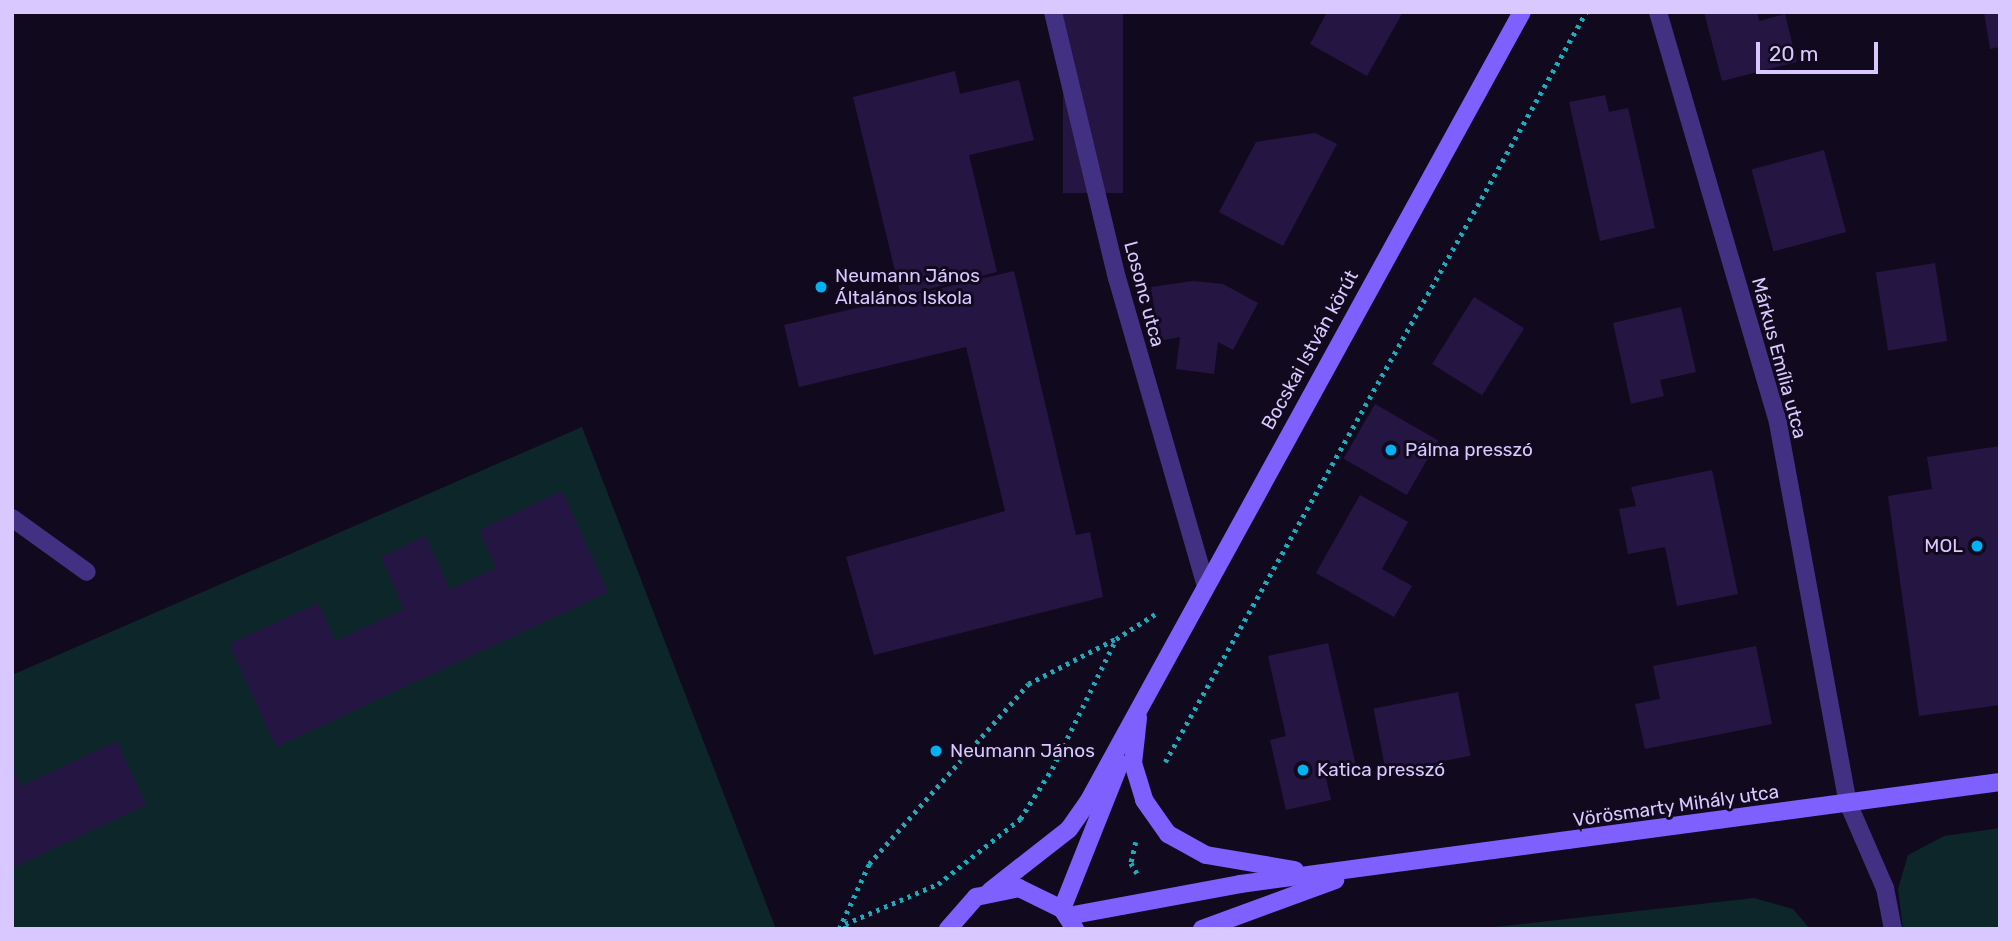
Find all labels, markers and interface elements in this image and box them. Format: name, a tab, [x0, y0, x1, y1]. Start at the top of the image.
scale bar	[1760, 28, 1882, 72]
text: 20 m	[1769, 41, 1818, 66]
street label: Losonc utca	[1119, 239, 1169, 349]
place label: Neumann János Általános Iskola	[835, 265, 980, 309]
street label: Bocskai István körút	[1257, 266, 1363, 434]
street label: Márkus Emília utca	[1747, 275, 1811, 441]
marker: Neumann János Általános Iskola	[813, 279, 829, 295]
place label: Pálma presszó	[1405, 439, 1533, 461]
marker: Pálma presszó	[1383, 442, 1399, 458]
place label: MOL	[1924, 535, 1963, 557]
marker: MOL	[1969, 538, 1985, 554]
place label: Neumann János	[950, 740, 1095, 762]
marker: Neumann János	[928, 743, 944, 759]
place label: Katica presszó	[1317, 759, 1445, 781]
marker: Katica presszó	[1295, 762, 1311, 778]
street label: Vörösmarty Mihály utca	[1571, 780, 1781, 832]

